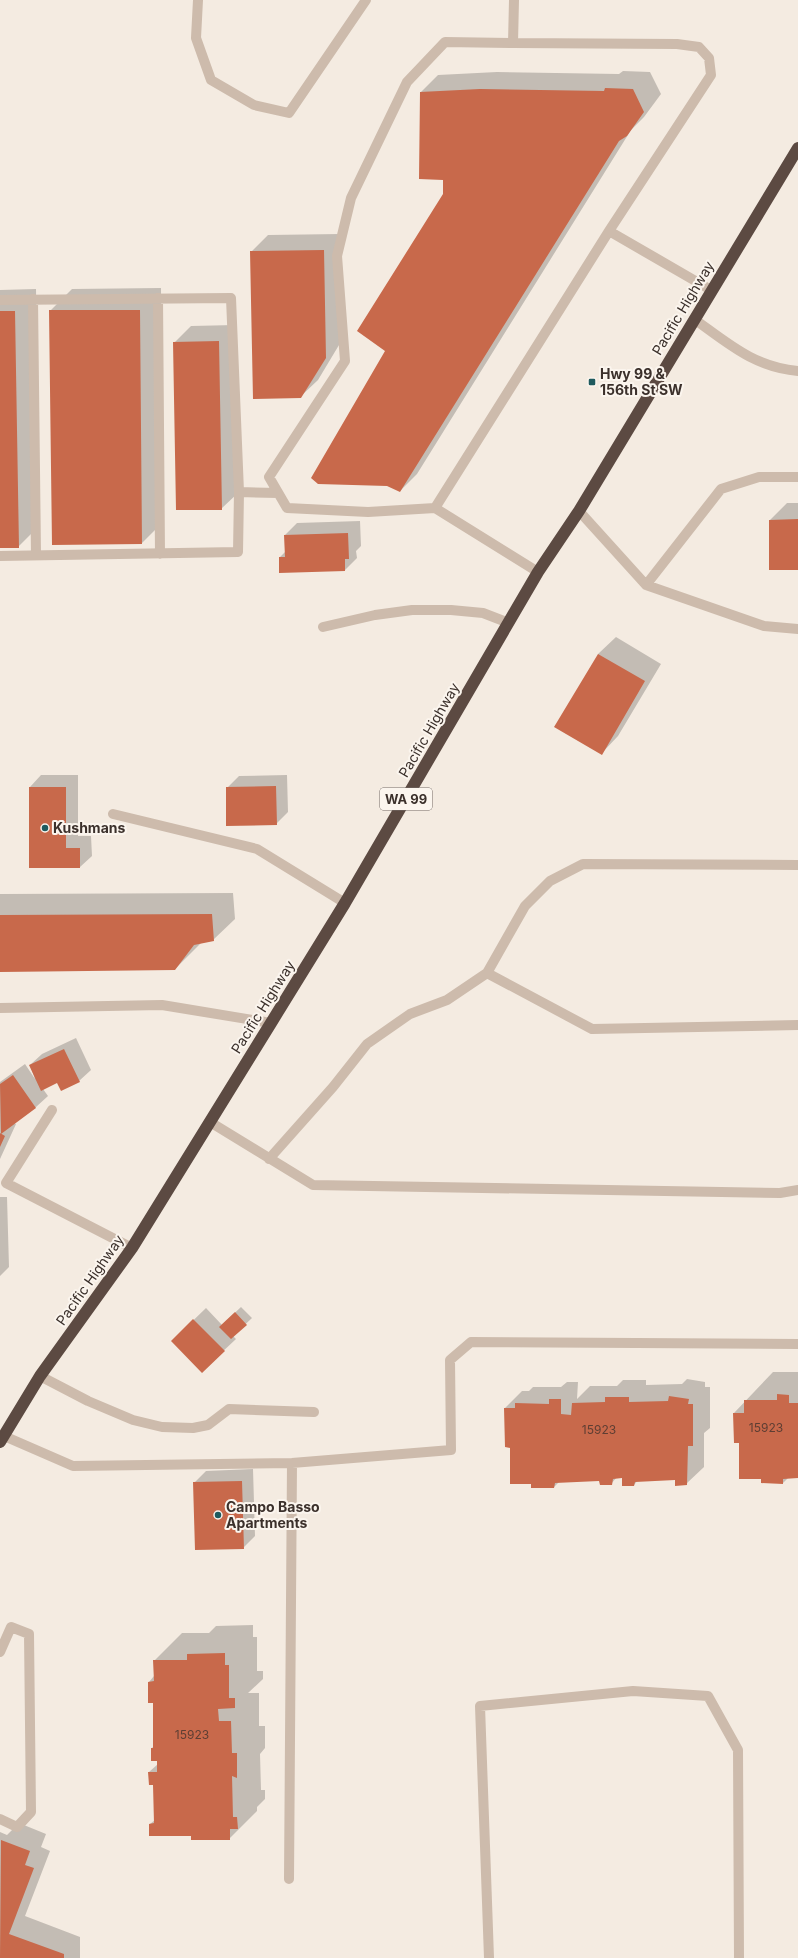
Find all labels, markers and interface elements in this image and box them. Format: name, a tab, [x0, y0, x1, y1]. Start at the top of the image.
street label: Pacific Highway	[648, 258, 717, 358]
place label: Hwy 99 & 156th St SW	[600, 365, 683, 398]
marker: Hwy 99 & 156th St SW	[587, 377, 597, 387]
street label: Pacific Highway	[395, 679, 463, 780]
road number: WA 99	[380, 788, 432, 810]
place label: Kushmans	[53, 819, 125, 836]
marker: Kushmans	[40, 823, 50, 833]
street label: Pacific Highway	[227, 957, 298, 1056]
street label: Pacific Highway	[52, 1231, 127, 1328]
house number: 15923	[749, 1420, 783, 1435]
house number: 15923	[582, 1422, 616, 1437]
place label: Campo Basso Apartments	[226, 1498, 320, 1531]
marker: Campo Basso Apartments	[213, 1510, 223, 1520]
house number: 15923	[175, 1727, 209, 1742]

